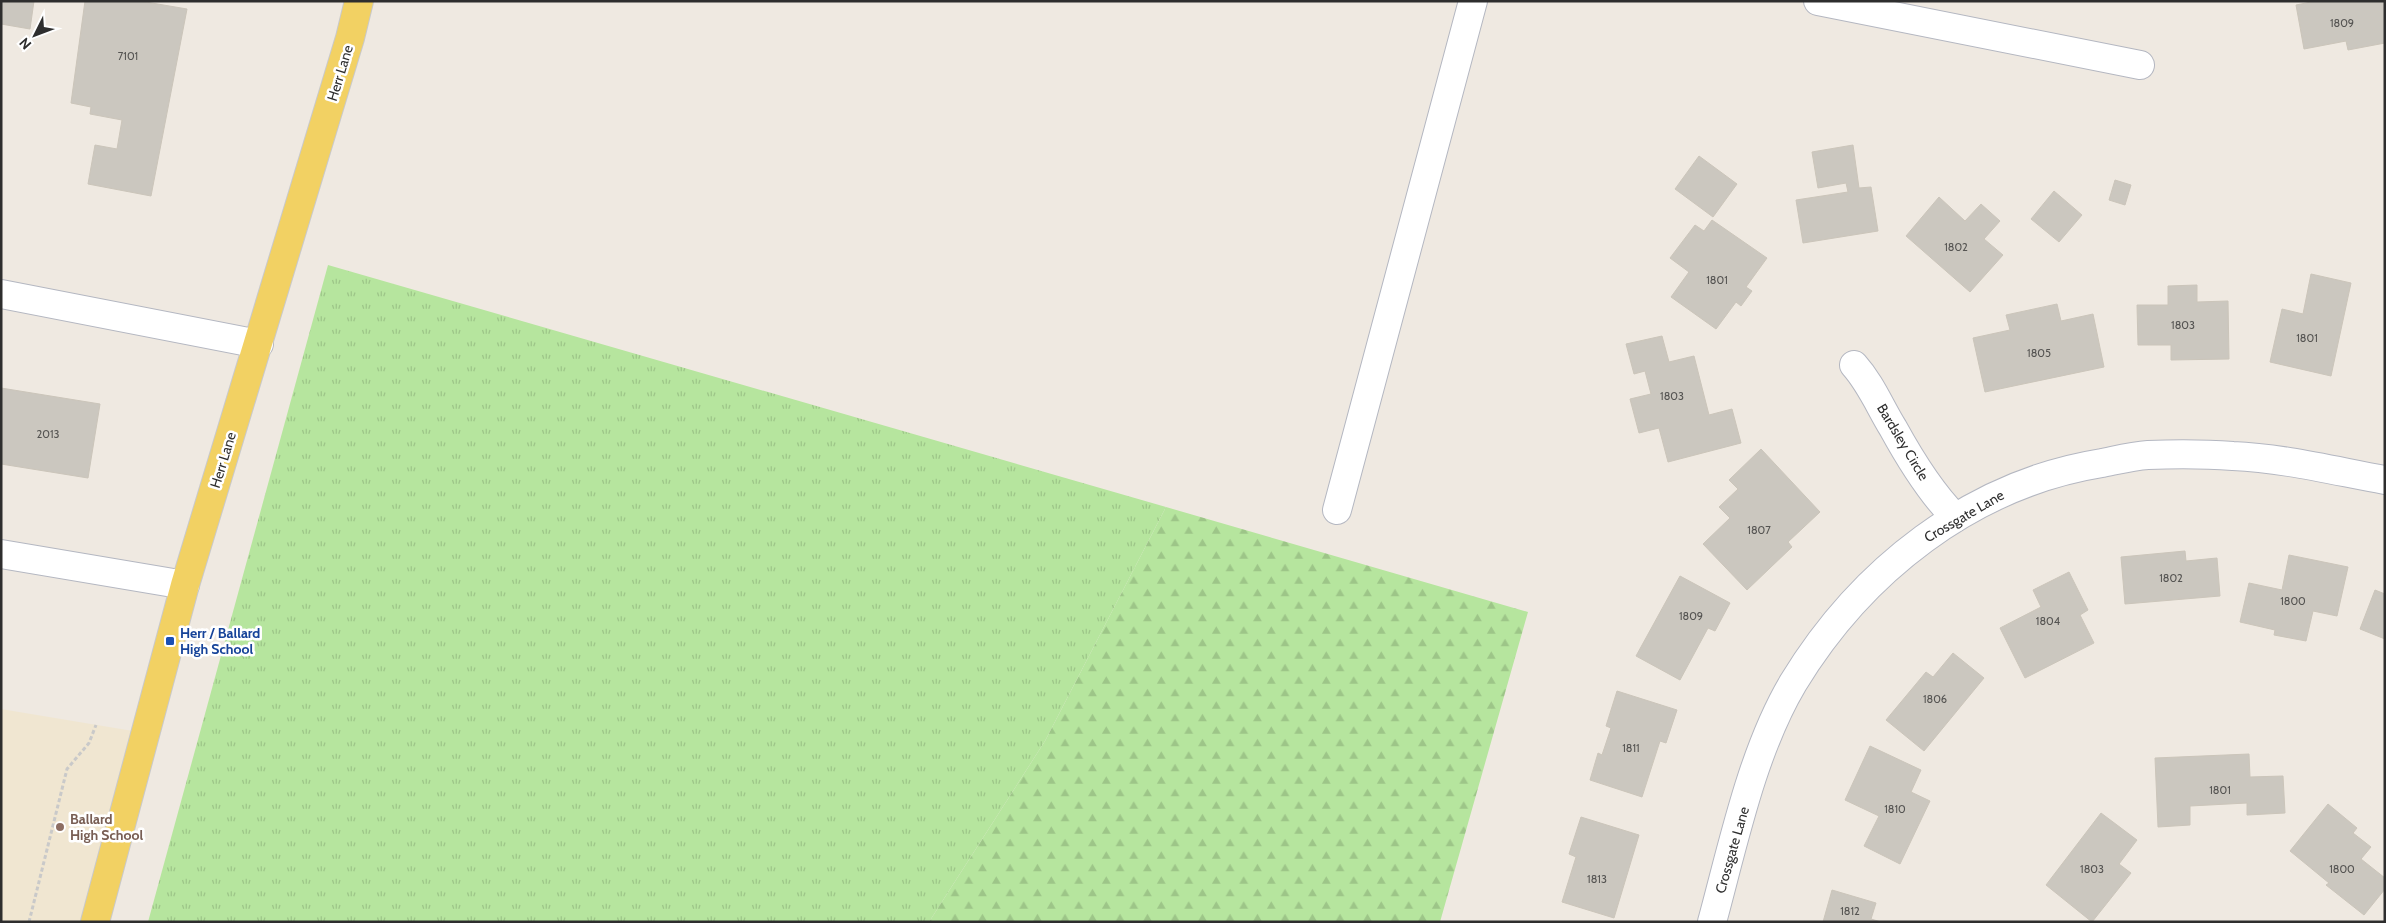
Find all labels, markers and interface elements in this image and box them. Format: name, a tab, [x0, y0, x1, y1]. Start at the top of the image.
north arrow	[10, 10, 60, 60]
house number: 1809	[2330, 16, 2354, 30]
text: N	[15, 34, 35, 53]
street label: Herr Lane	[323, 43, 357, 103]
house number: 7101	[118, 49, 138, 63]
house number: 1802	[1944, 240, 1968, 254]
house number: 1801	[1706, 273, 1728, 287]
house number: 1803	[2171, 318, 2195, 332]
house number: 1801	[2296, 331, 2318, 345]
house number: 1805	[2027, 346, 2051, 360]
house number: 1803	[1660, 389, 1684, 403]
street label: Bardsley Circle	[1873, 400, 1933, 484]
house number: 2013	[37, 427, 60, 441]
street label: Herr Lane	[206, 430, 240, 490]
street label: Crossgate Lane	[1921, 486, 2007, 546]
house number: 1807	[1747, 523, 1771, 537]
house number: 1802	[2159, 571, 2183, 585]
house number: 1800	[2280, 594, 2306, 608]
house number: 1809	[1679, 609, 1703, 623]
house number: 1804	[2036, 614, 2061, 628]
place label: Herr / Ballard High School	[180, 624, 260, 658]
marker: Herr / Ballard High School	[164, 635, 176, 647]
house number: 1806	[1923, 692, 1947, 706]
house number: 1811	[1622, 741, 1640, 755]
house number: 1801	[2209, 783, 2231, 797]
house number: 1810	[1884, 802, 1906, 816]
street label: Crossgate Lane	[1711, 805, 1753, 895]
place label: Ballard High School	[70, 810, 143, 844]
marker: Ballard High School	[54, 821, 66, 833]
house number: 1803	[2080, 862, 2104, 876]
house number: 1800	[2329, 862, 2355, 876]
house number: 1813	[1587, 872, 1607, 886]
house number: 1812	[1840, 904, 1860, 918]

